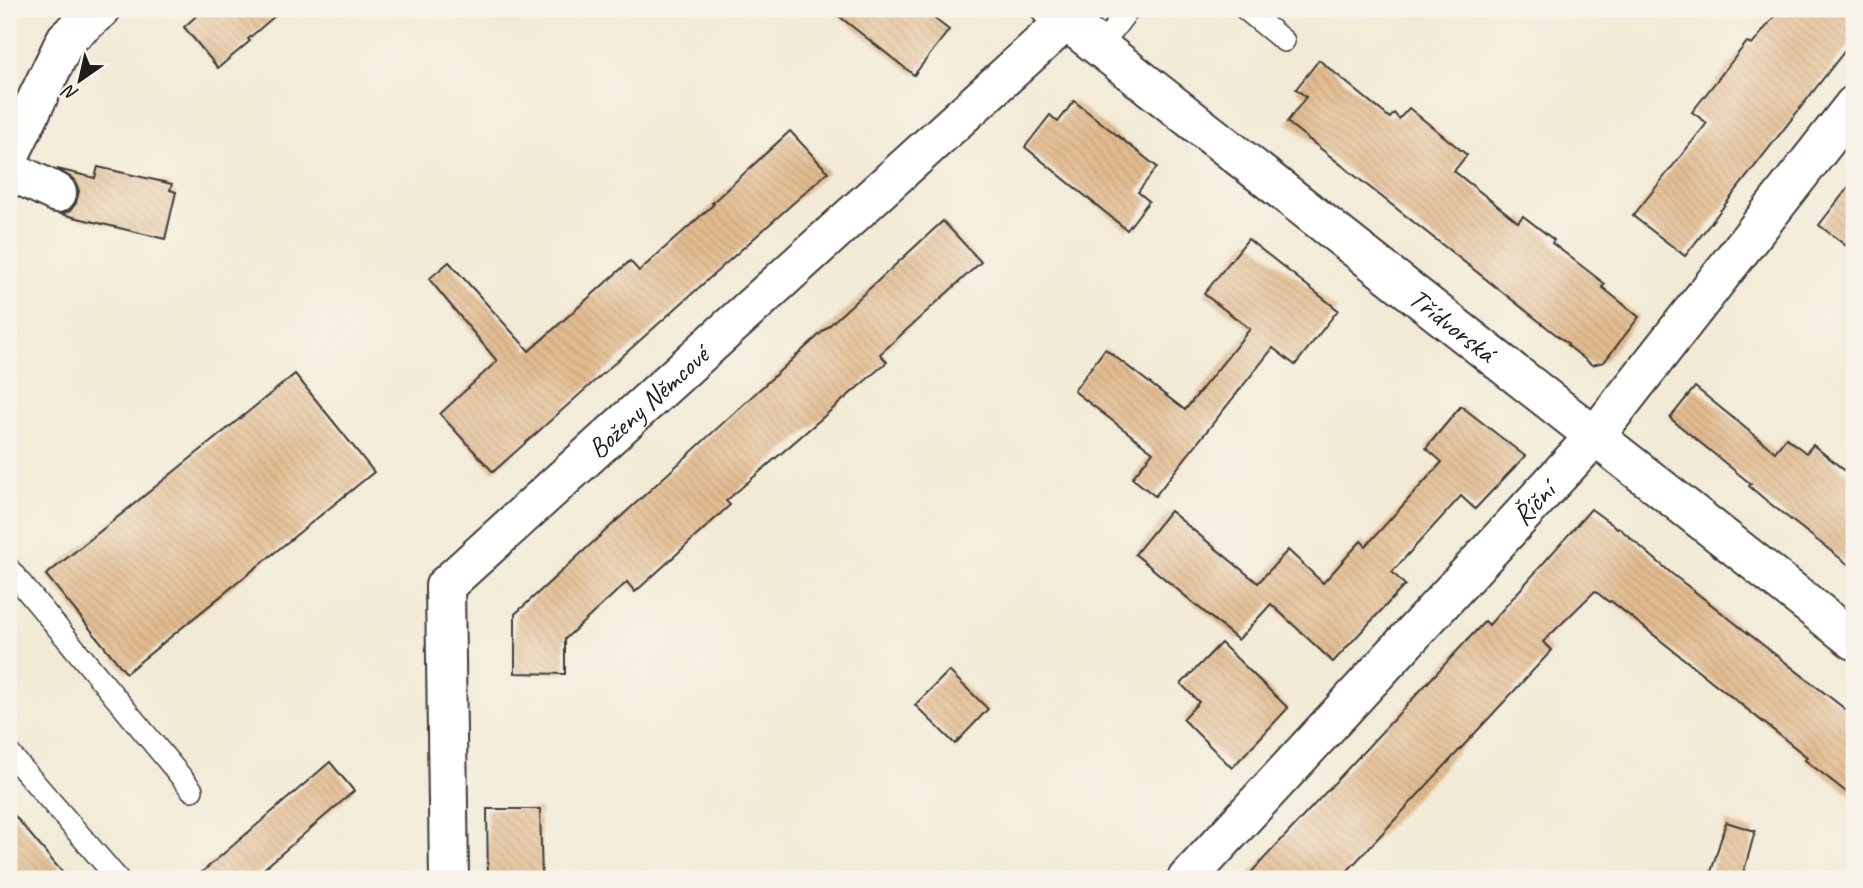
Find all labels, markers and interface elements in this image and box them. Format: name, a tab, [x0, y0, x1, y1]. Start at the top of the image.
north arrow	[46, 46, 116, 116]
text: N	[57, 78, 83, 107]
street label: Třídvorská	[1402, 280, 1505, 371]
street label: Boženy Němcové	[580, 335, 718, 465]
street label: Říční	[1504, 470, 1566, 532]

